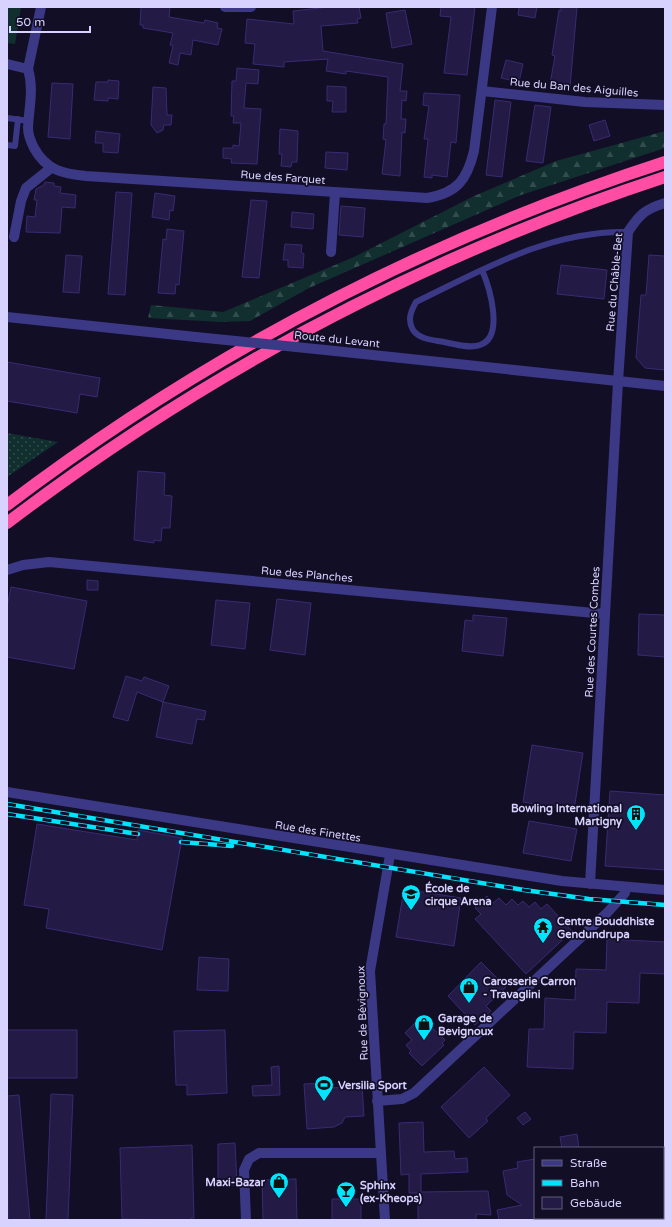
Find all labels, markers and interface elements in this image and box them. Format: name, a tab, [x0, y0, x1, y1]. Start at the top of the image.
scale bar	[10, 8, 90, 34]
text: 50 m	[16, 15, 45, 29]
street label: Rue du Ban des Aiguilles	[509, 75, 639, 100]
street label: Rue des Farquet	[240, 168, 326, 187]
street label: Rue du Châble-Bet	[604, 232, 625, 332]
street label: Route du Levant	[293, 329, 380, 350]
street label: Rue des Planches	[261, 564, 353, 585]
street label: Rue des Courtes Combes	[583, 566, 602, 698]
place label: Bowling International Martigny	[511, 802, 622, 829]
building icon: Bowling International Martigny	[625, 803, 647, 831]
street label: Rue des Finettes	[274, 818, 362, 845]
place label: École de cirque Arena	[425, 881, 492, 909]
school or university icon: École de cirque Arena	[400, 883, 422, 911]
place label: Centre Bouddhiste Gendundrupa	[557, 915, 655, 942]
temple icon: Centre Bouddhiste Gendundrupa	[532, 916, 554, 944]
street label: Rue de Bévignoux	[354, 965, 371, 1061]
place label: Carosserie Carron - Travaglini	[483, 975, 576, 1002]
shop icon: Carosserie Carron - Travaglini	[458, 976, 480, 1004]
place label: Garage de Bevignoux	[438, 1012, 493, 1039]
shop icon: Garage de Bevignoux	[413, 1013, 435, 1041]
sports icon: Versilia Sport	[313, 1074, 335, 1102]
place label: Versilia Sport	[338, 1079, 408, 1093]
legend	[534, 1147, 664, 1219]
text: Straße	[570, 1156, 607, 1170]
shop icon: Maxi-Bazar	[268, 1171, 290, 1199]
place label: Maxi-Bazar	[205, 1176, 266, 1189]
text: Bahn	[570, 1176, 600, 1190]
place label: Sphinx (ex-Kheops)	[360, 1179, 422, 1206]
bar icon: Sphinx (ex-Kheops)	[335, 1180, 357, 1208]
text: Gebäude	[570, 1196, 622, 1210]

